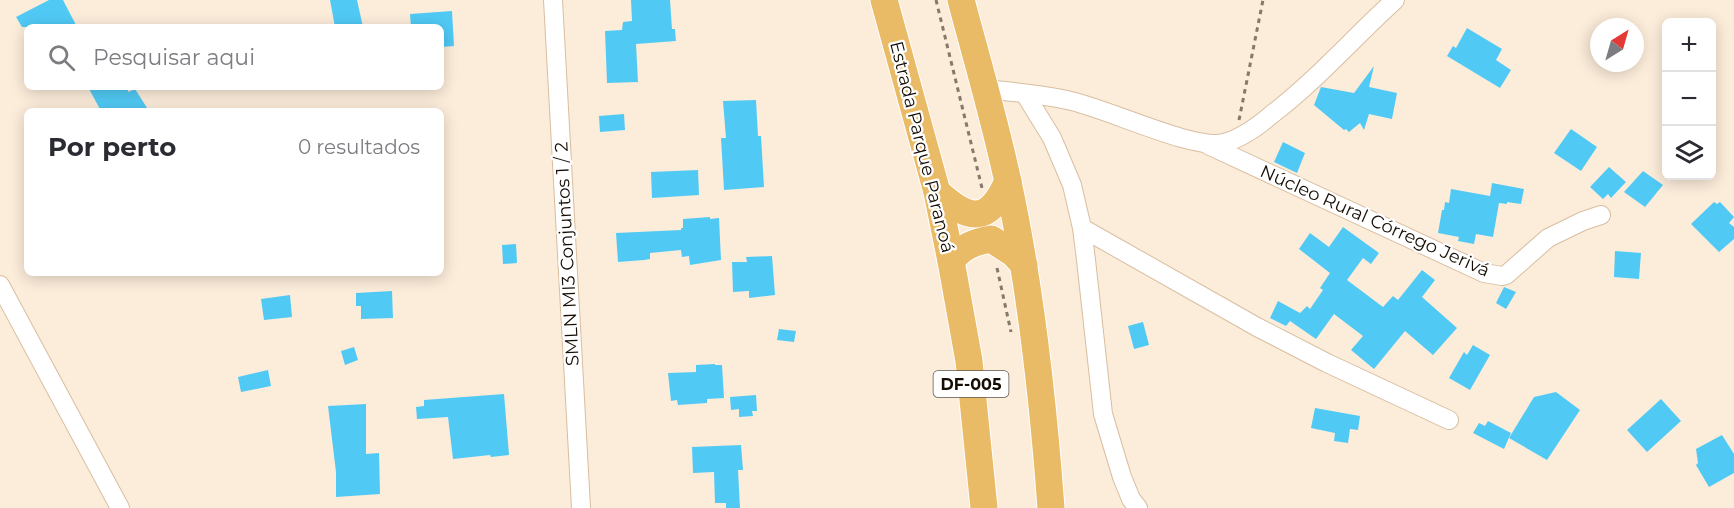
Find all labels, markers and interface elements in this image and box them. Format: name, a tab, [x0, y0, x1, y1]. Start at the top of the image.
north arrow	[1590, 18, 1644, 72]
map controls	[1662, 18, 1716, 180]
button: +	[1662, 18, 1716, 72]
search box	[24, 24, 444, 90]
street label: Estrada Parque Paranoá	[885, 39, 959, 255]
icon: search	[45, 41, 78, 74]
text: Pesquisar aqui	[93, 44, 255, 71]
button: −	[1662, 72, 1716, 126]
button: layers	[1662, 126, 1716, 180]
text: Por perto	[48, 131, 176, 163]
text: 0 resultados	[298, 135, 420, 159]
street label: SMLN MI3 Conjuntos 1 / 2	[550, 141, 584, 367]
street label: Núcleo Rural Córrego Jerivá	[1257, 160, 1493, 282]
road number: DF-005	[934, 371, 1008, 397]

